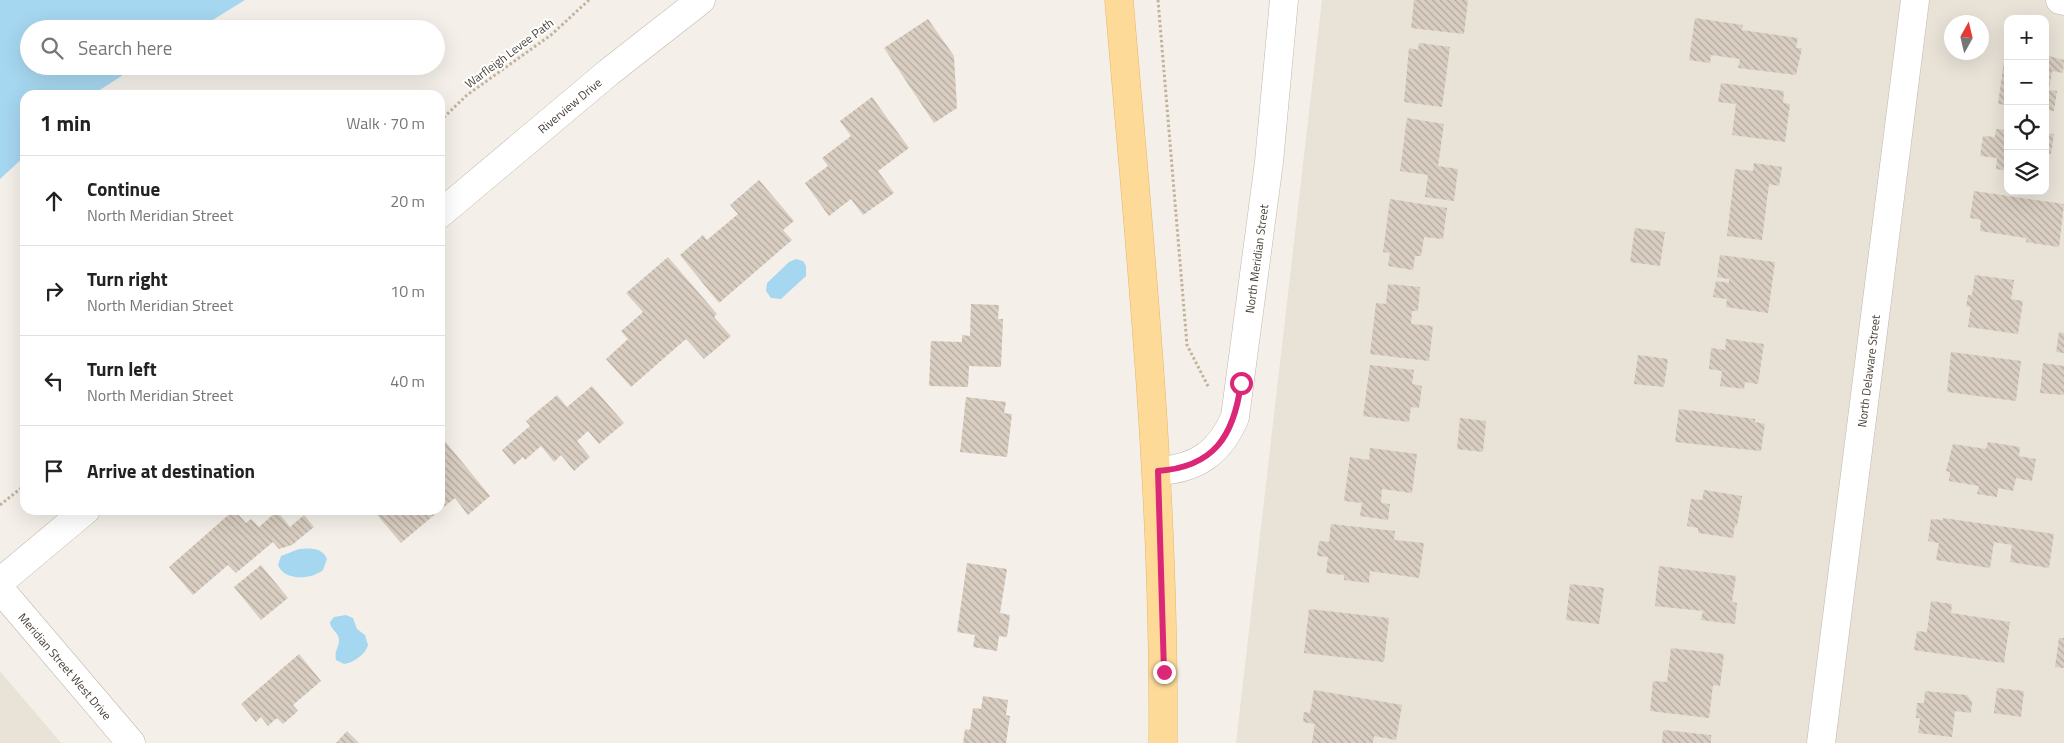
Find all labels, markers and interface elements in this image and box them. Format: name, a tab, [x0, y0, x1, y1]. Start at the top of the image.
street label: Warfleigh Levee Path	[461, 13, 557, 93]
north arrow	[1944, 15, 1989, 60]
map controls	[2004, 15, 2049, 195]
button: +	[2004, 15, 2049, 60]
search box	[20, 20, 445, 75]
text: Search here	[78, 33, 172, 62]
icon: search	[38, 34, 66, 62]
button: −	[2004, 60, 2049, 105]
street label: Riverview Drive	[533, 73, 606, 138]
button: locate	[2004, 105, 2049, 150]
text: 1 min	[40, 107, 91, 139]
text: Walk · 70 m	[346, 111, 425, 135]
button: layers	[2004, 150, 2049, 195]
text: Continue	[87, 174, 160, 203]
icon: ahead	[40, 187, 68, 215]
text: 20 m	[390, 189, 425, 213]
street label: North Meridian Street	[1239, 202, 1273, 314]
text: North Meridian Street	[87, 203, 233, 227]
text: Turn right	[87, 264, 168, 293]
icon: right	[40, 277, 68, 305]
text: 10 m	[390, 279, 425, 303]
text: North Meridian Street	[87, 293, 233, 317]
street label: North Delaware Street	[1852, 313, 1885, 428]
text: Turn left	[87, 354, 157, 383]
icon: left	[40, 367, 68, 395]
text: 40 m	[390, 369, 425, 393]
route start	[1230, 372, 1253, 395]
text: North Meridian Street	[87, 383, 233, 407]
text: Arrive at destination	[87, 456, 255, 485]
icon: arrive	[40, 457, 68, 485]
street label: Meridian Street West Drive	[14, 608, 117, 724]
route end	[1153, 661, 1176, 684]

